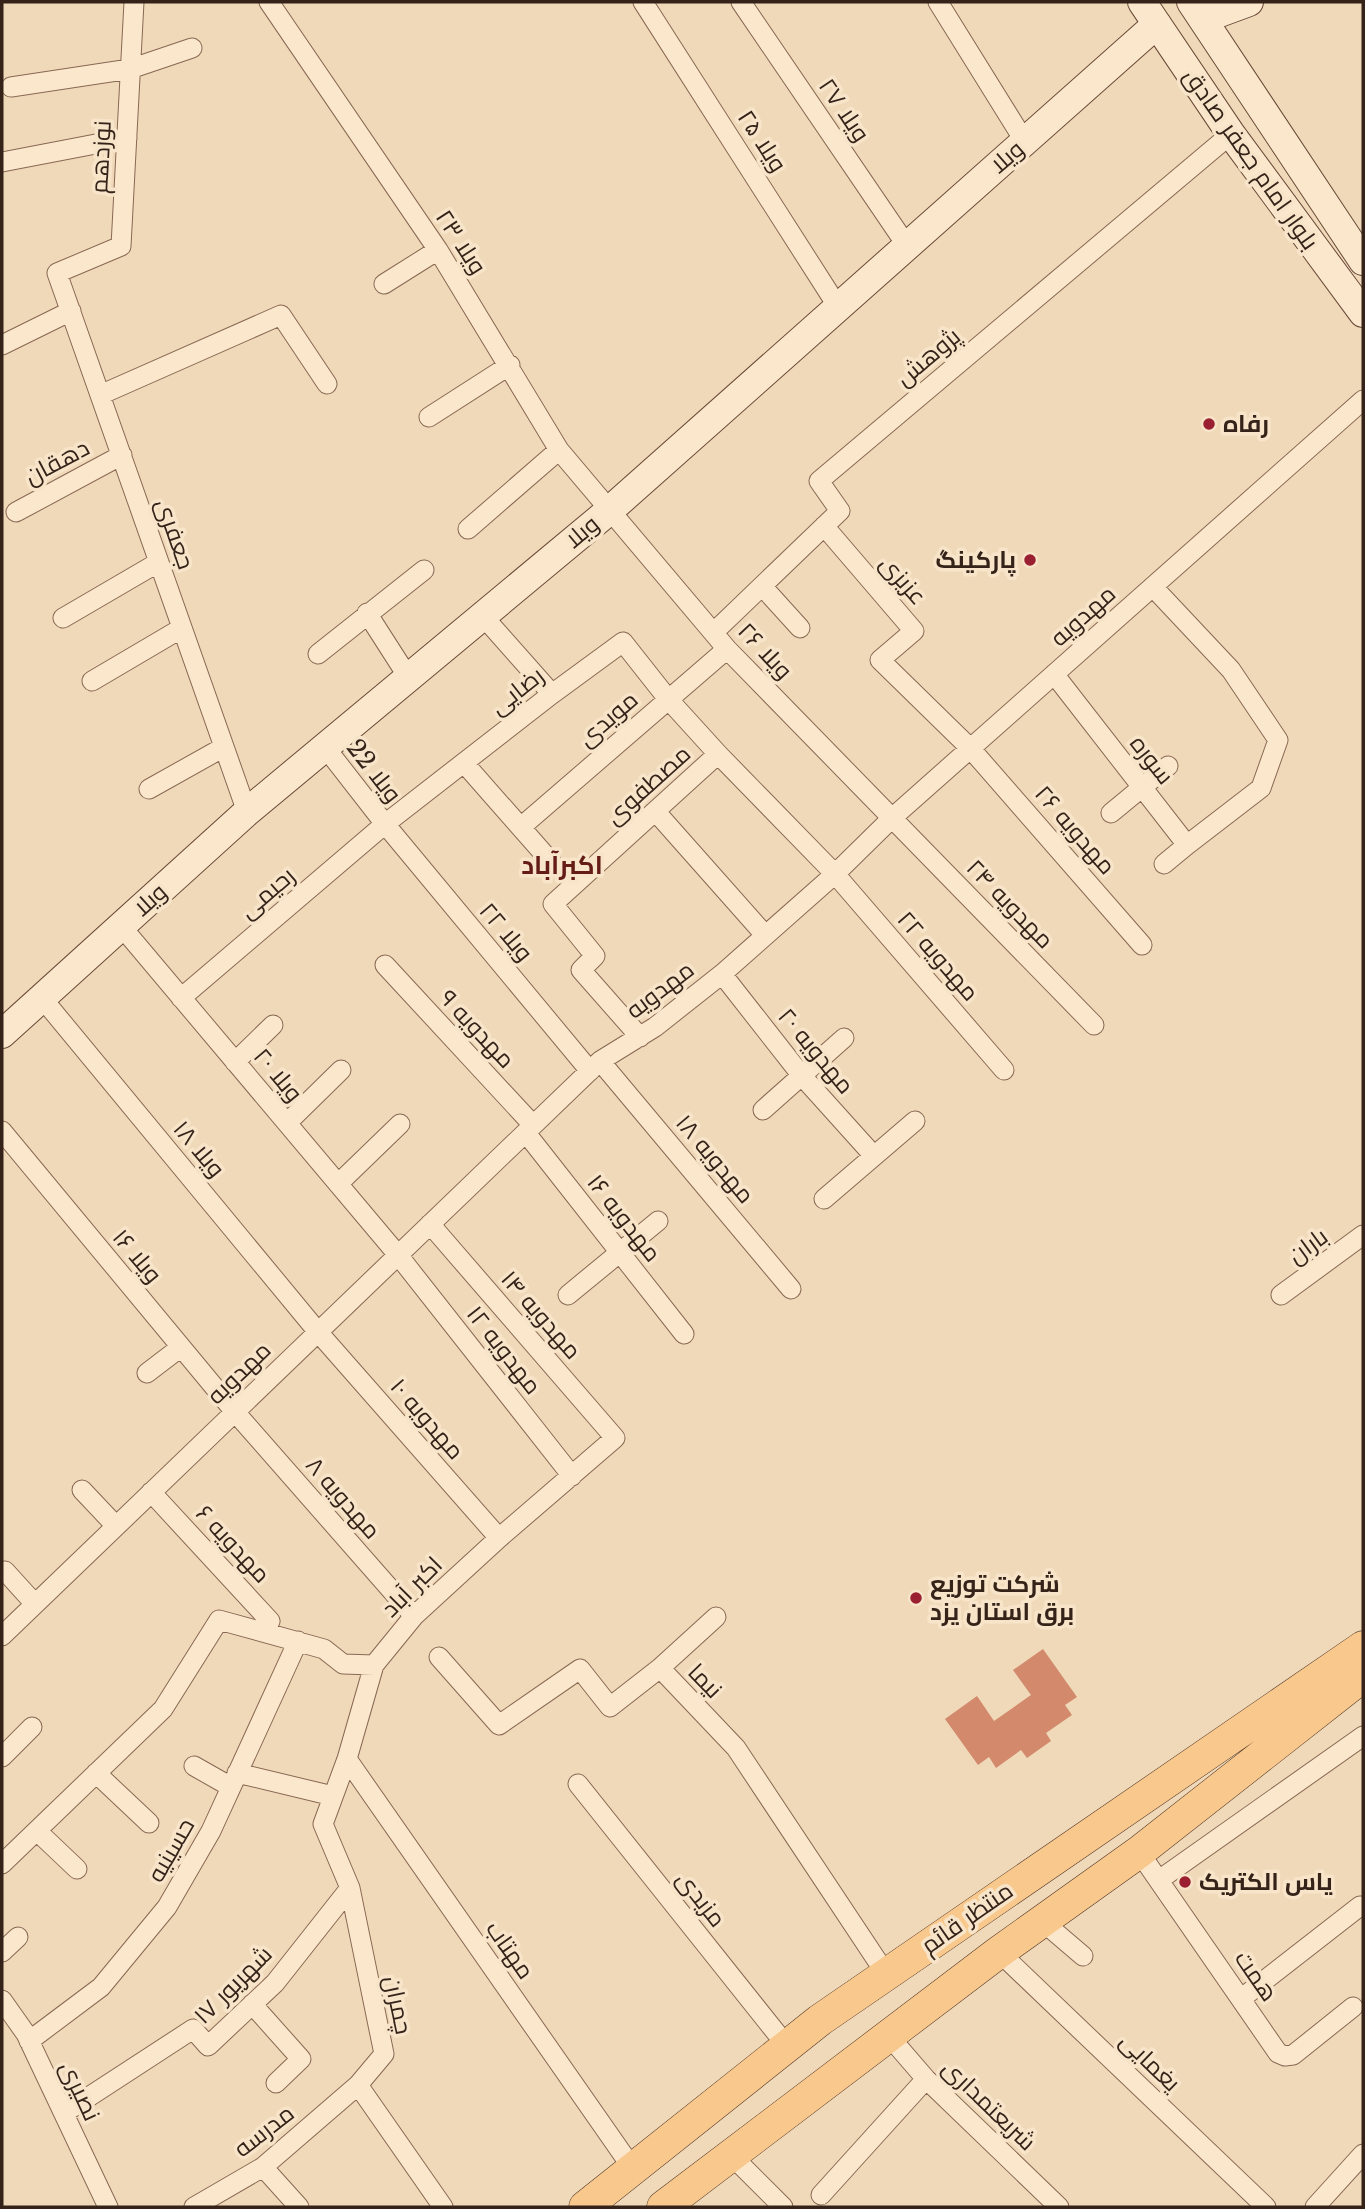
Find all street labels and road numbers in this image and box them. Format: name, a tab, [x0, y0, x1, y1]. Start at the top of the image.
street label: بلوار امام جعفر صادق	[1176, 62, 1325, 256]
street label: ویلا ۲۷	[813, 73, 876, 147]
street label: ویلا ۲۵	[732, 104, 793, 177]
street label: نوزدهم	[84, 120, 119, 194]
street label: ویلا	[984, 134, 1030, 179]
street label: ویلا ۲۳	[430, 204, 493, 280]
street label: پژوهش	[889, 321, 968, 394]
street label: دهقان	[19, 433, 94, 491]
street label: جعفری	[150, 495, 201, 573]
street label: ویلا	[559, 509, 605, 554]
street label: عزیزی	[874, 549, 933, 611]
street label: مهدویه	[1044, 579, 1121, 652]
street label: ویلا ۲۶	[732, 616, 799, 685]
street label: رضایی	[484, 660, 550, 721]
street label: مویدی	[572, 685, 644, 753]
street label: سوره	[1124, 729, 1180, 790]
street label: ویلا 22	[341, 733, 408, 808]
street label: مصطفوی	[599, 739, 696, 830]
street label: مهدویه ۲۶	[1029, 779, 1122, 880]
street label: مهدویه ۲۴	[961, 853, 1060, 954]
street label: رحیمی	[233, 861, 300, 925]
street label: ویلا	[127, 877, 173, 922]
street label: ویلا ۲۲	[473, 896, 539, 967]
street label: مهدویه ۲۲	[891, 905, 985, 1007]
street label: مهدویه	[620, 955, 699, 1024]
street label: مهدویه ۹	[434, 983, 521, 1074]
street label: مهدویه ۲۰	[772, 1002, 861, 1099]
street label: ویلا ۲۰	[248, 1042, 309, 1107]
street label: مهدویه ۱۸	[670, 1108, 761, 1209]
street label: ویلا ۱۸	[167, 1115, 231, 1183]
street label: مهدویه ۱۶	[581, 1168, 668, 1267]
street label: باران	[1282, 1221, 1333, 1270]
street label: ویلا ۱۶	[107, 1223, 168, 1289]
street label: مهدویه ۱۴	[495, 1265, 588, 1365]
street label: مهدویه ۱۲	[461, 1300, 548, 1400]
street label: مهدویه	[201, 1335, 277, 1410]
street label: مهدویه ۱۰	[384, 1372, 470, 1465]
street label: مهدویه ۸	[300, 1451, 387, 1545]
street label: مهدویه ۶	[190, 1499, 277, 1589]
street label: اکبر آباد	[375, 1550, 448, 1623]
street label: نیما	[682, 1657, 729, 1704]
street label: حسینیه	[141, 1813, 200, 1887]
street label: مزیدی	[670, 1865, 732, 1933]
street label: منتظر قائم	[915, 1875, 1019, 1961]
street label: مهتاب	[480, 1915, 541, 1984]
street label: ۱۷ شهریور	[187, 1939, 278, 2030]
street label: همت	[1229, 1945, 1284, 2007]
street label: چمران	[376, 1973, 419, 2037]
street label: یغمایی	[1114, 2026, 1187, 2098]
street label: شریعتمداری	[937, 2053, 1042, 2156]
street label: نصیری	[54, 2056, 107, 2125]
street label: مدرسه	[228, 2098, 300, 2163]

